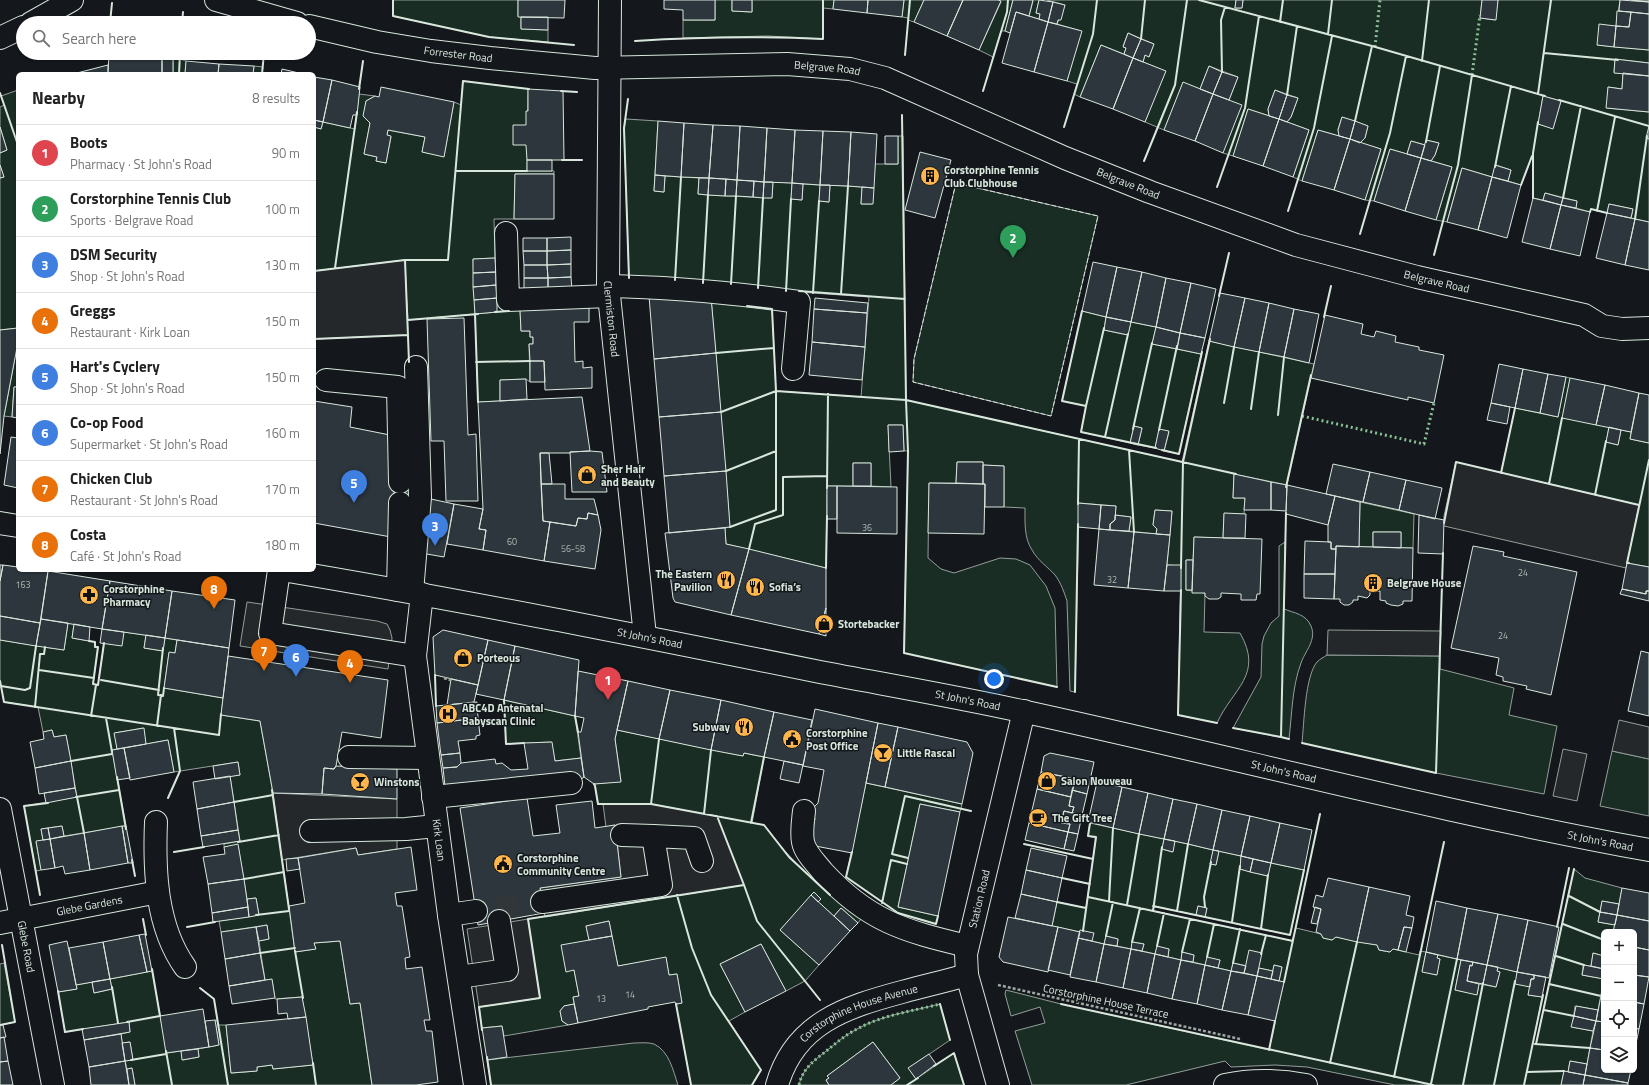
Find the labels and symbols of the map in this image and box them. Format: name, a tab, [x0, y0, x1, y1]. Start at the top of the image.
street label: Forrester Road	[423, 42, 494, 66]
street label: Belgrave Road	[793, 57, 863, 79]
place label: Corstorphine Tennis Club Clubhouse	[944, 162, 1039, 191]
street label: Belgrave Road	[1094, 163, 1162, 203]
building icon: Corstorphine Tennis Club Clubhouse	[919, 165, 941, 187]
pin: 2	[1000, 225, 1026, 258]
street label: Belgrave Road	[1402, 266, 1471, 297]
street label: Clermiston Road	[600, 281, 623, 358]
place label: Sher Hair and Beauty	[601, 461, 655, 490]
shop icon: Sher Hair and Beauty	[576, 464, 598, 486]
pin: 5	[341, 470, 367, 503]
pin: 3	[422, 513, 448, 546]
house number: 36	[862, 521, 872, 534]
house number: 60	[507, 535, 517, 548]
house number: 56-58	[561, 542, 585, 555]
place label: The Eastern Pavilion	[655, 566, 712, 595]
house number: 24	[1518, 566, 1528, 579]
restaurant icon: The Eastern Pavilion	[715, 569, 737, 591]
building icon: Belgrave House	[1362, 572, 1384, 594]
house number: 32	[1107, 573, 1117, 586]
place label: Belgrave House	[1387, 575, 1462, 591]
pin: 8	[201, 576, 227, 609]
restaurant icon: Sofia’s	[744, 576, 766, 598]
house number: 163	[15, 578, 31, 591]
place label: Sofia’s	[769, 579, 801, 595]
place label: Corstorphine Pharmacy	[103, 581, 165, 610]
pharmacy icon: Corstorphine Pharmacy	[78, 584, 100, 606]
shop icon: Stortebacker	[813, 613, 835, 635]
place label: Stortebacker	[838, 616, 899, 632]
street label: St John's Road	[616, 624, 684, 652]
house number: 24	[1498, 629, 1508, 642]
pin: 7	[251, 638, 277, 671]
pin: 6	[283, 644, 309, 677]
shop icon: Porteous	[452, 647, 474, 669]
pin: 4	[337, 650, 363, 683]
place label: Porteous	[477, 650, 520, 666]
pin: 1	[595, 667, 621, 700]
your location	[984, 669, 1004, 689]
street label: St John's Road	[934, 686, 1002, 714]
place label: ABC4D Antenatal Babyscan Clinic	[462, 700, 544, 729]
hospital icon: ABC4D Antenatal Babyscan Clinic	[437, 703, 459, 725]
restaurant icon: Subway	[733, 716, 755, 738]
place label: Subway	[692, 719, 730, 735]
place label: Corstorphine Post Office	[806, 725, 868, 754]
public building icon: Corstorphine Post Office	[781, 728, 803, 750]
bar icon: Little Rascal	[872, 742, 894, 764]
place label: Little Rascal	[897, 745, 955, 761]
street label: St John's Road	[1250, 756, 1318, 787]
shop icon: Salon Nouveau	[1036, 770, 1058, 792]
bar icon: Winstons	[349, 771, 371, 793]
place label: Salon Nouveau	[1061, 773, 1132, 789]
place label: Winstons	[374, 774, 419, 790]
cafe icon: The Gift Tree	[1027, 807, 1049, 829]
place label: The Gift Tree	[1052, 810, 1113, 826]
street label: Kirk Loan	[428, 818, 450, 862]
street label: St John's Road	[1566, 827, 1635, 855]
place label: Corstorphine Community Centre	[517, 850, 606, 879]
public building icon: Corstorphine Community Centre	[492, 853, 514, 875]
street label: Station Road	[964, 868, 994, 930]
street label: Glebe Gardens	[55, 891, 124, 920]
street label: Glebe Road	[14, 919, 39, 974]
street label: Corstorphine House Avenue	[796, 980, 920, 1046]
street label: Corstorphine House Terrace	[1042, 980, 1171, 1022]
house number: 14	[625, 988, 635, 1001]
house number: 13	[596, 992, 606, 1005]

